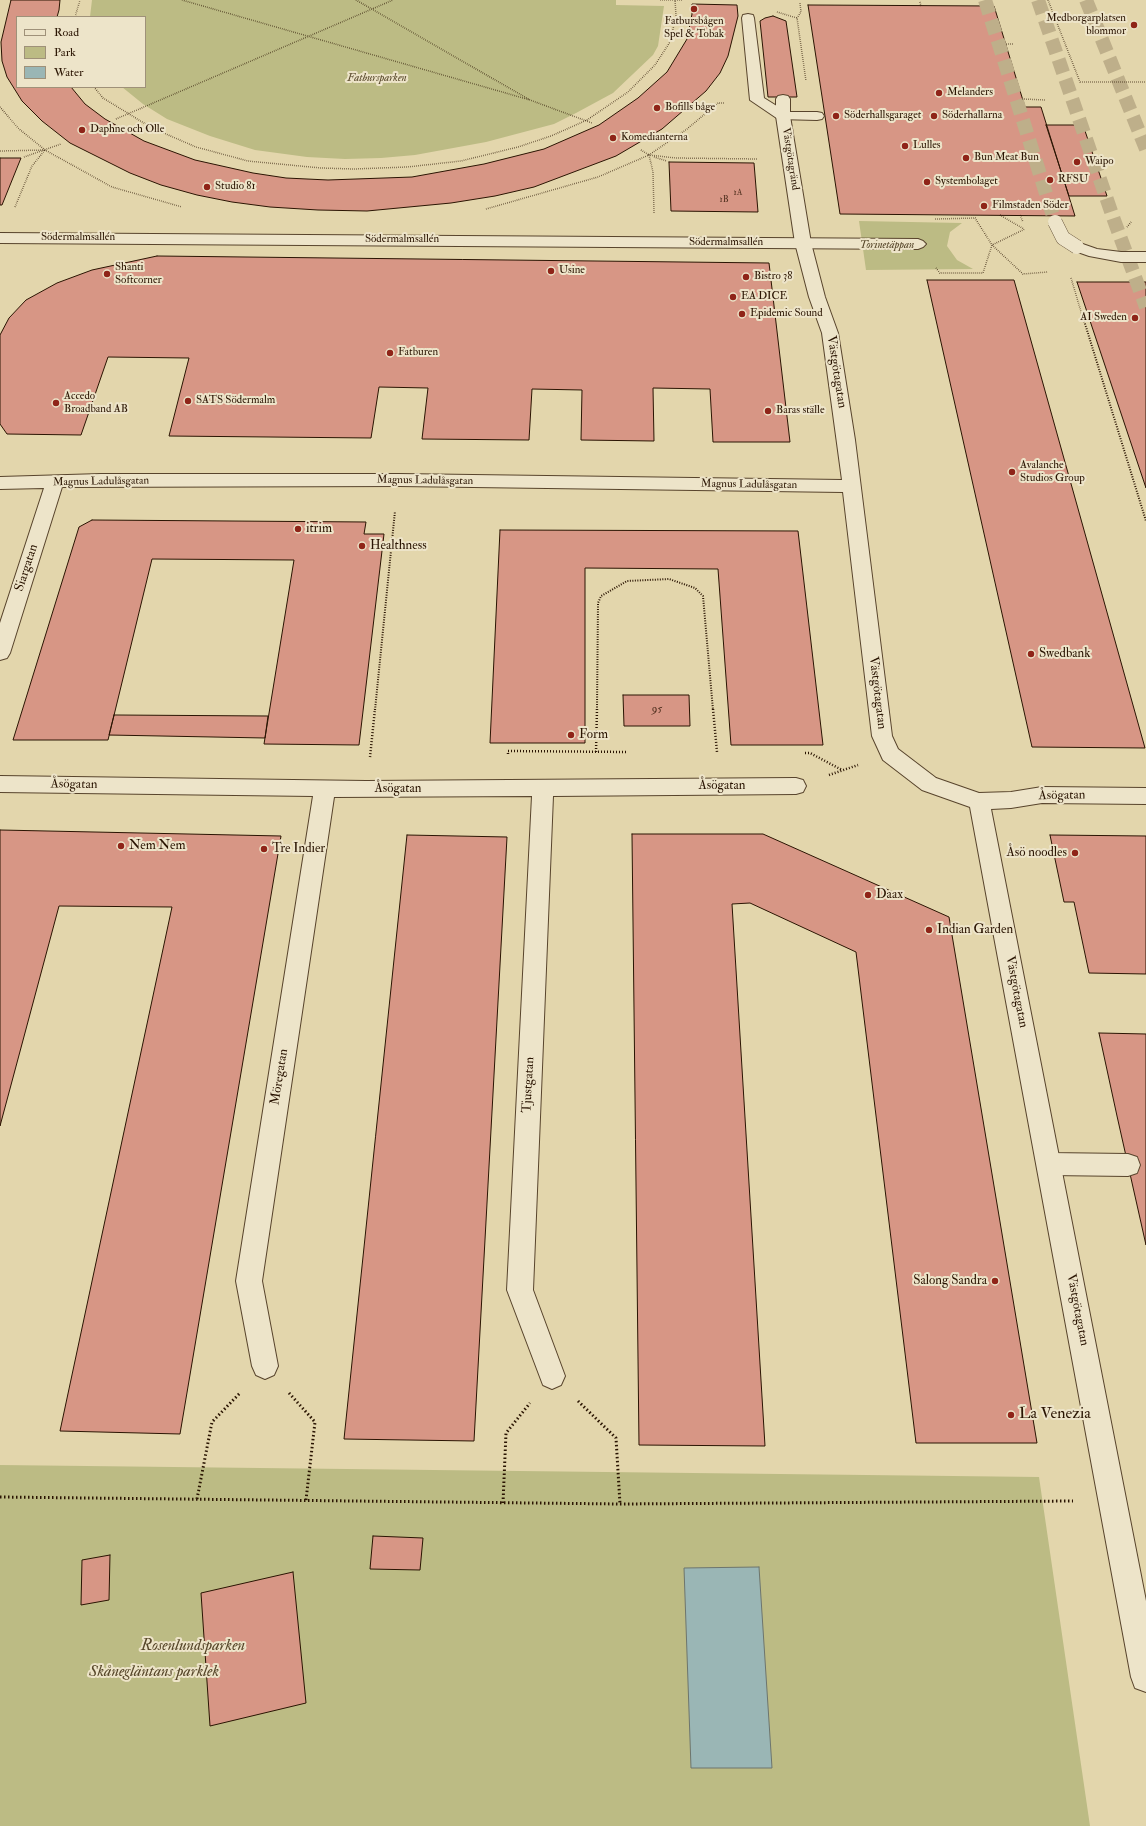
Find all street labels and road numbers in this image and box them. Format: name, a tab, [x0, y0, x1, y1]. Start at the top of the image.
street label: Västgötagränd	[779, 127, 801, 191]
street label: Södermalmsallén	[41, 231, 115, 245]
street label: Södermalmsallén	[365, 233, 439, 247]
street label: Södermalmsallén	[689, 236, 763, 250]
street label: Västgötagatan	[823, 335, 849, 409]
street label: Magnus Ladulåsgatan	[377, 474, 473, 488]
street label: Magnus Ladulåsgatan	[53, 475, 149, 489]
street label: Magnus Ladulåsgatan	[701, 478, 797, 492]
street label: Siargatan	[12, 542, 42, 594]
street label: Västgötagatan	[865, 656, 889, 730]
street label: Åsögatan	[50, 777, 98, 793]
street label: Åsögatan	[699, 778, 745, 794]
street label: Åsögatan	[375, 781, 421, 797]
street label: Åsögatan	[1038, 788, 1086, 804]
street label: Västgötagatan	[1001, 955, 1031, 1029]
street label: Möregatan	[268, 1048, 292, 1106]
street label: Tjustgatan	[520, 1057, 538, 1113]
street label: Västgötagatan	[1062, 1273, 1092, 1347]

